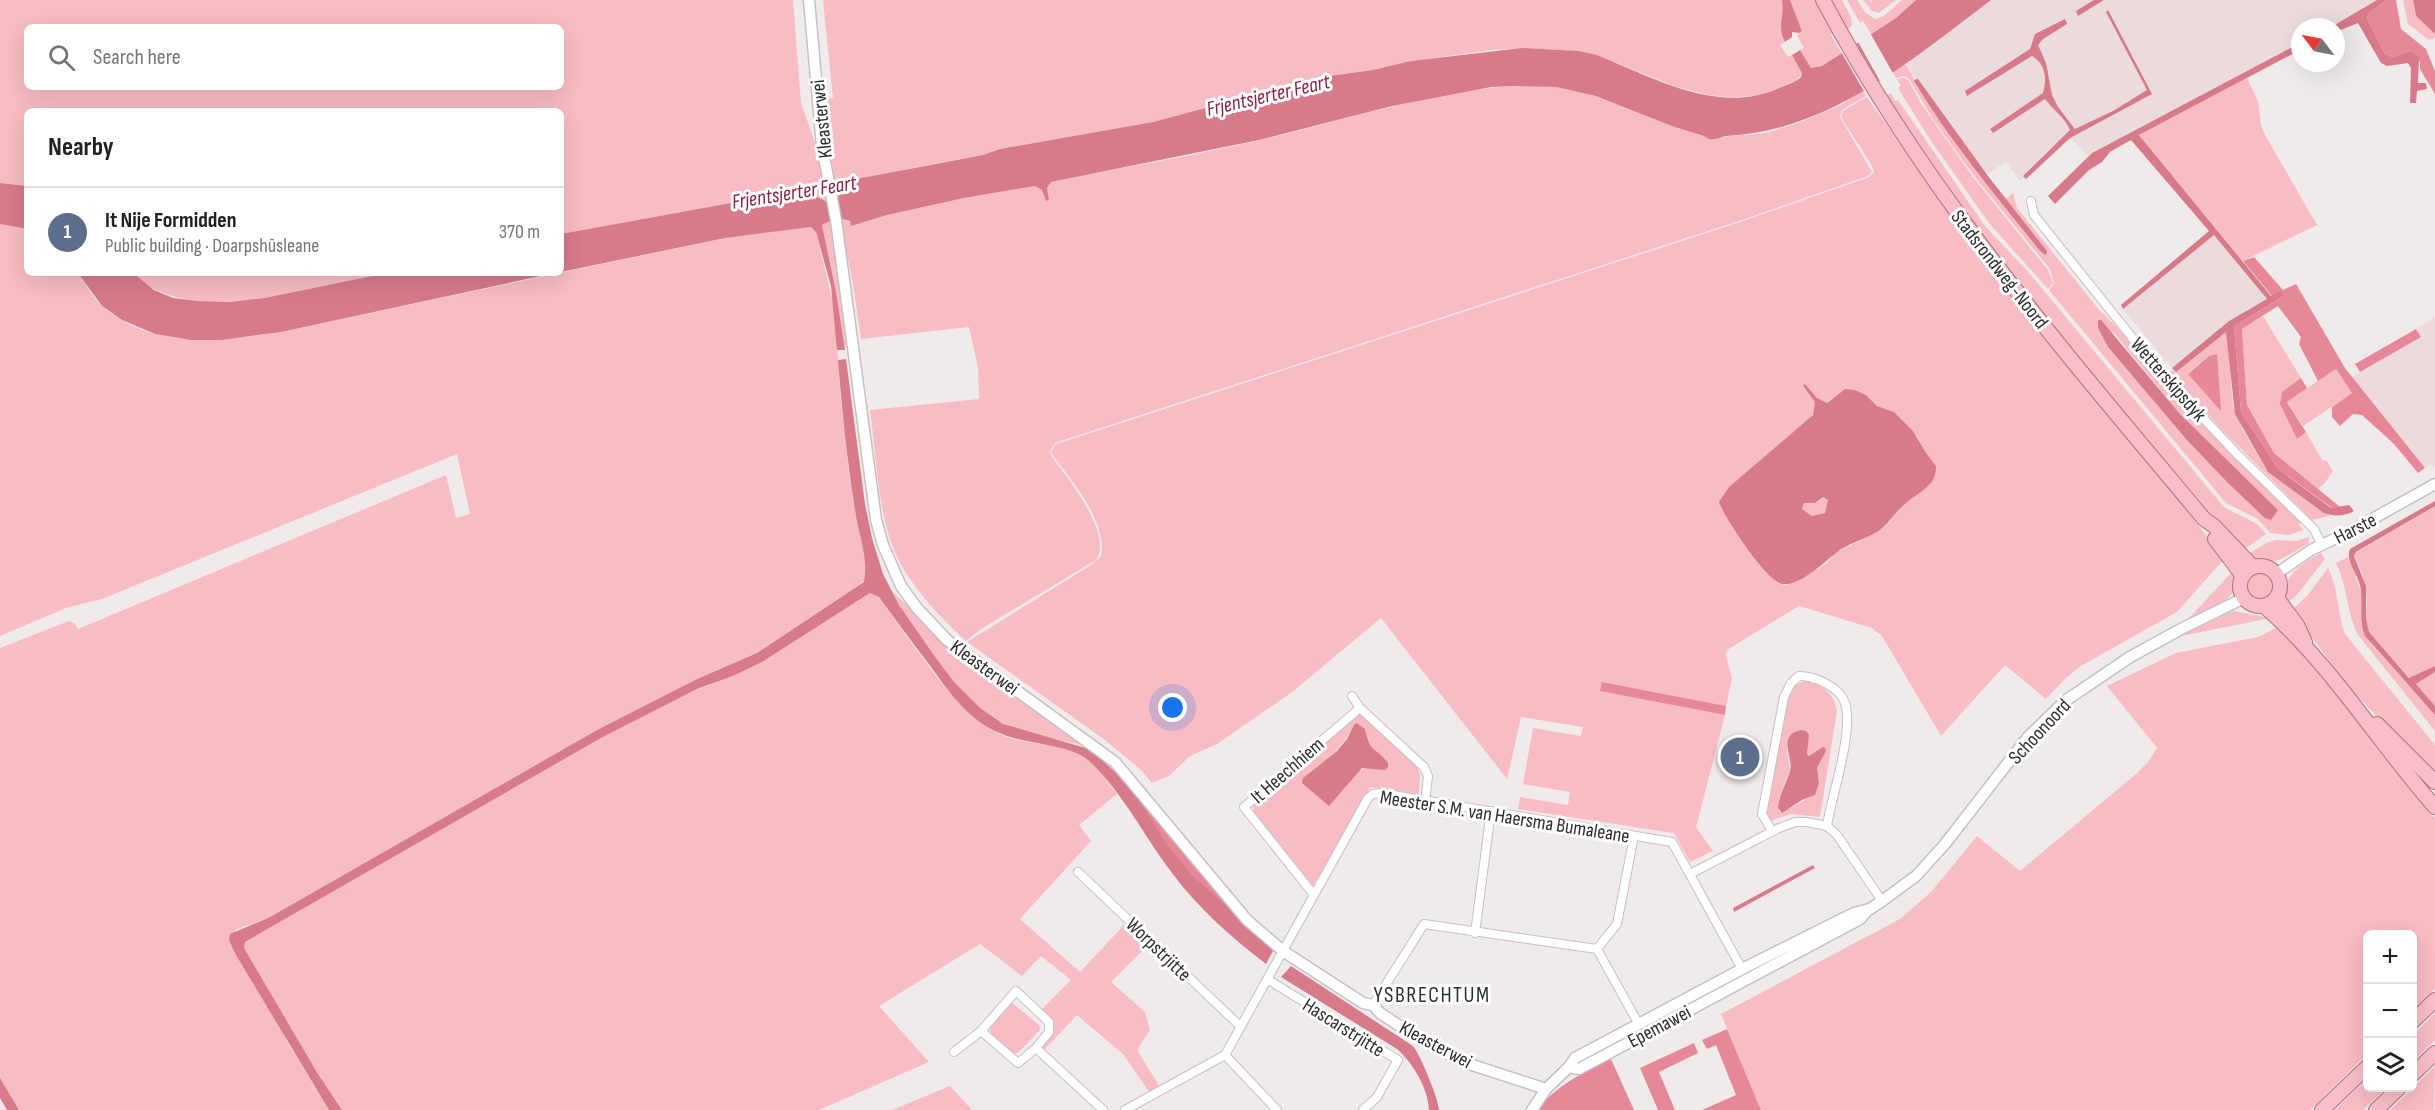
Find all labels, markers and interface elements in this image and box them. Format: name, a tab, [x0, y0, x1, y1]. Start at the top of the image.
north arrow	[2291, 18, 2345, 72]
search box	[24, 24, 564, 90]
icon: search	[45, 41, 78, 74]
text: Search here	[93, 44, 180, 71]
water label: Frjentsjerter Feart	[1204, 69, 1333, 122]
street label: Kleasterwei	[806, 79, 838, 159]
text: Nearby	[48, 132, 114, 163]
water label: Frjentsjerter Feart	[730, 170, 859, 215]
street label: Stadsrondweg-Noord	[1945, 206, 2053, 334]
text: It Nije Formidden	[105, 207, 237, 234]
text: 1	[64, 220, 71, 244]
text: 370 m	[499, 220, 540, 244]
text: Public building · Doarpshûsleane	[105, 234, 319, 258]
street label: Wetterskipsdyk	[2125, 333, 2212, 427]
street label: Harste	[2330, 508, 2381, 550]
street label: Kleasterwei	[946, 635, 1023, 701]
your location	[1158, 693, 1187, 722]
street label: Schoonoord	[2003, 694, 2076, 769]
street label: It Heechhiem	[1246, 732, 1329, 809]
pin: 1	[1720, 734, 1760, 780]
street label: Meester S.M. van Haersma Bumaleane	[1378, 785, 1631, 849]
street label: Worpstrjitte	[1121, 913, 1196, 987]
map controls	[2363, 930, 2417, 1092]
button: +	[2363, 930, 2417, 984]
district label: YSBRECHTUM	[1374, 982, 1490, 1009]
button: −	[2363, 984, 2417, 1038]
street label: Hascarstrjitte	[1298, 993, 1389, 1062]
street label: Epemawei	[1624, 1000, 1695, 1053]
street label: Kleasterwei	[1395, 1016, 1476, 1074]
button: layers	[2363, 1038, 2417, 1092]

